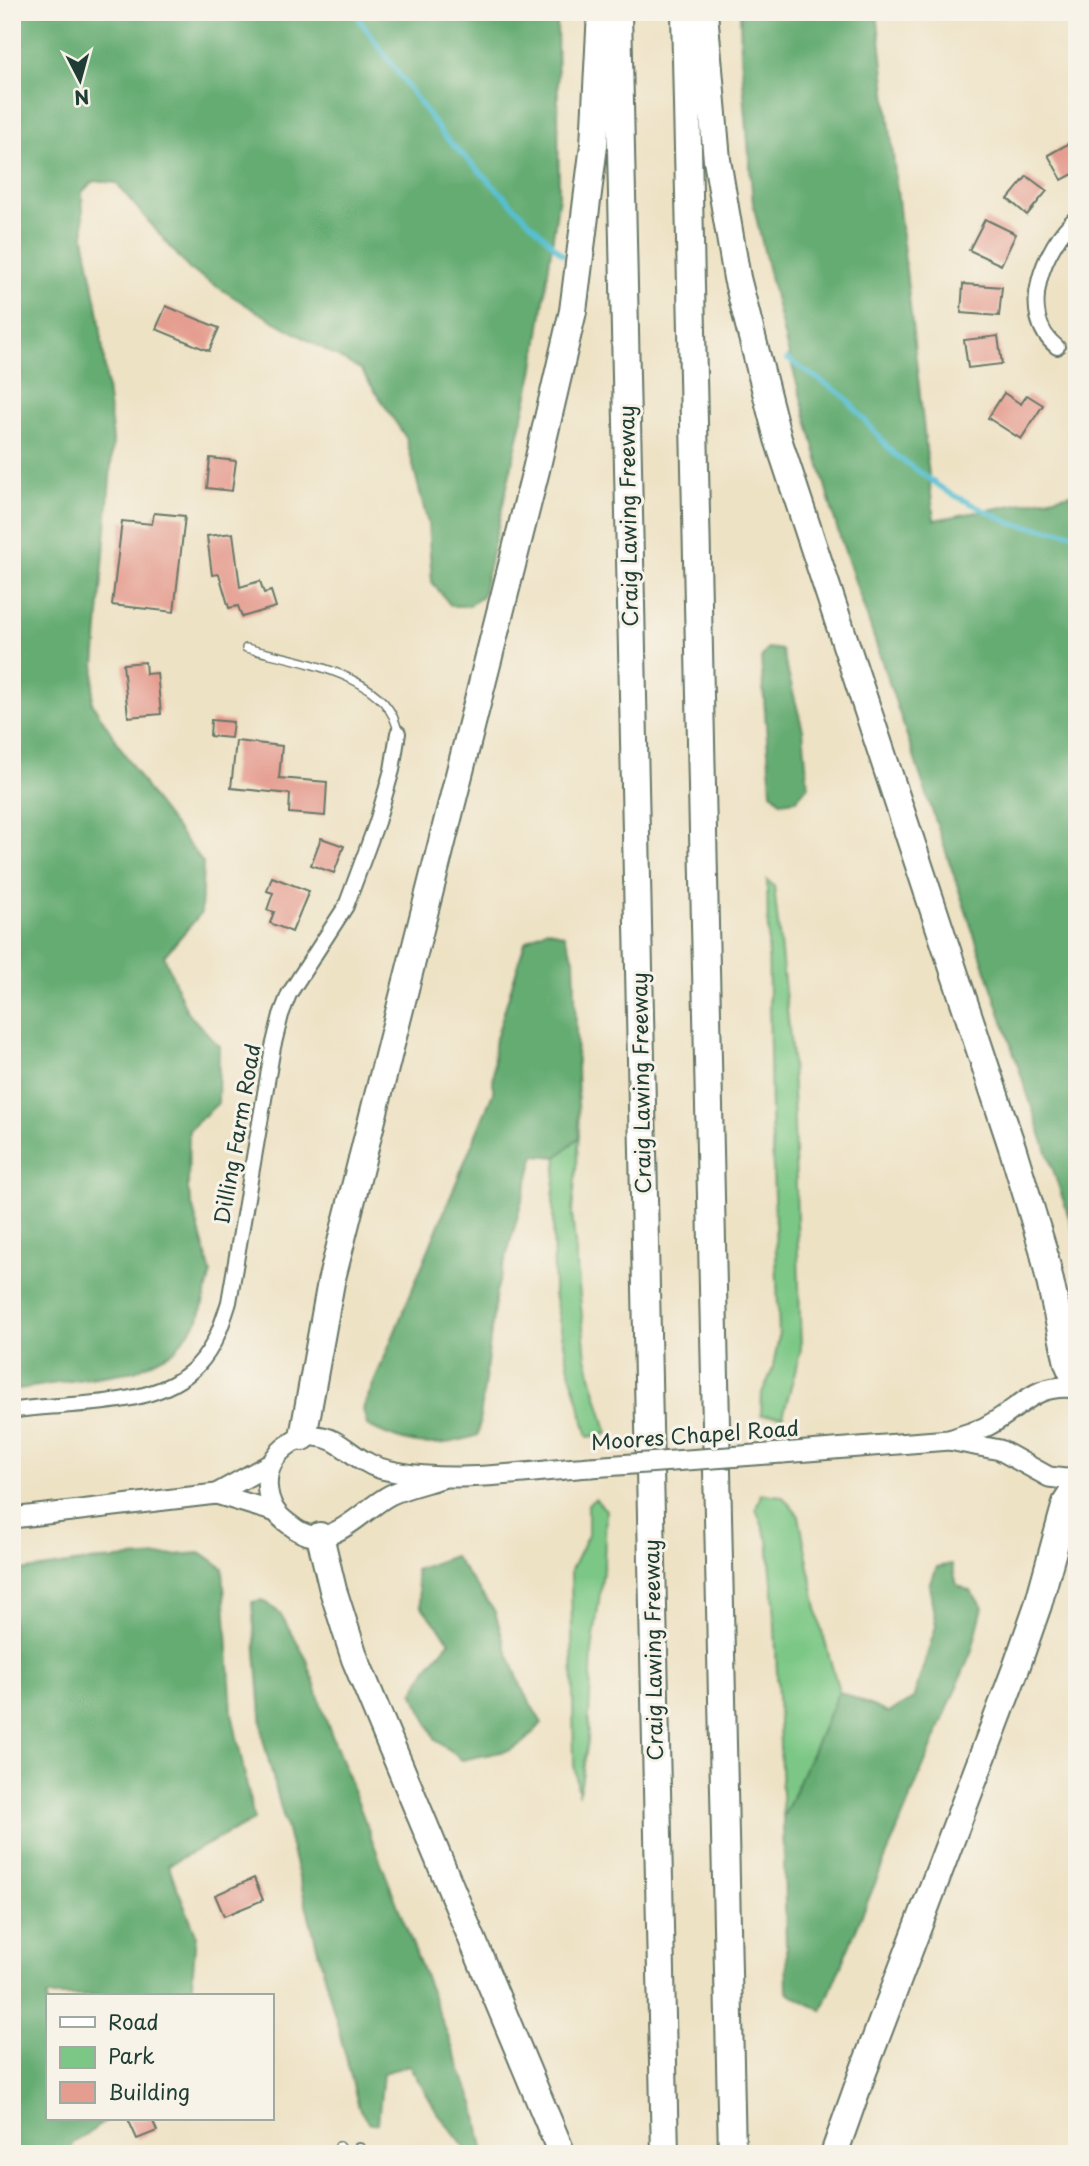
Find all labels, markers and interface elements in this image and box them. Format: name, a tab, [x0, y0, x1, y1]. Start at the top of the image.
north arrow	[46, 46, 116, 116]
text: N	[73, 83, 91, 113]
street label: Craig Lawing Freeway	[609, 405, 645, 627]
street label: Craig Lawing Freeway	[622, 972, 658, 1194]
street label: Dilling Farm Road	[204, 1041, 268, 1226]
street label: Moores Chapel Road	[590, 1411, 800, 1457]
street label: Craig Lawing Freeway	[634, 1539, 670, 1761]
legend	[46, 1994, 273, 2120]
text: Road	[108, 2005, 159, 2037]
text: Park	[108, 2039, 155, 2071]
text: Building	[108, 2075, 190, 2107]

